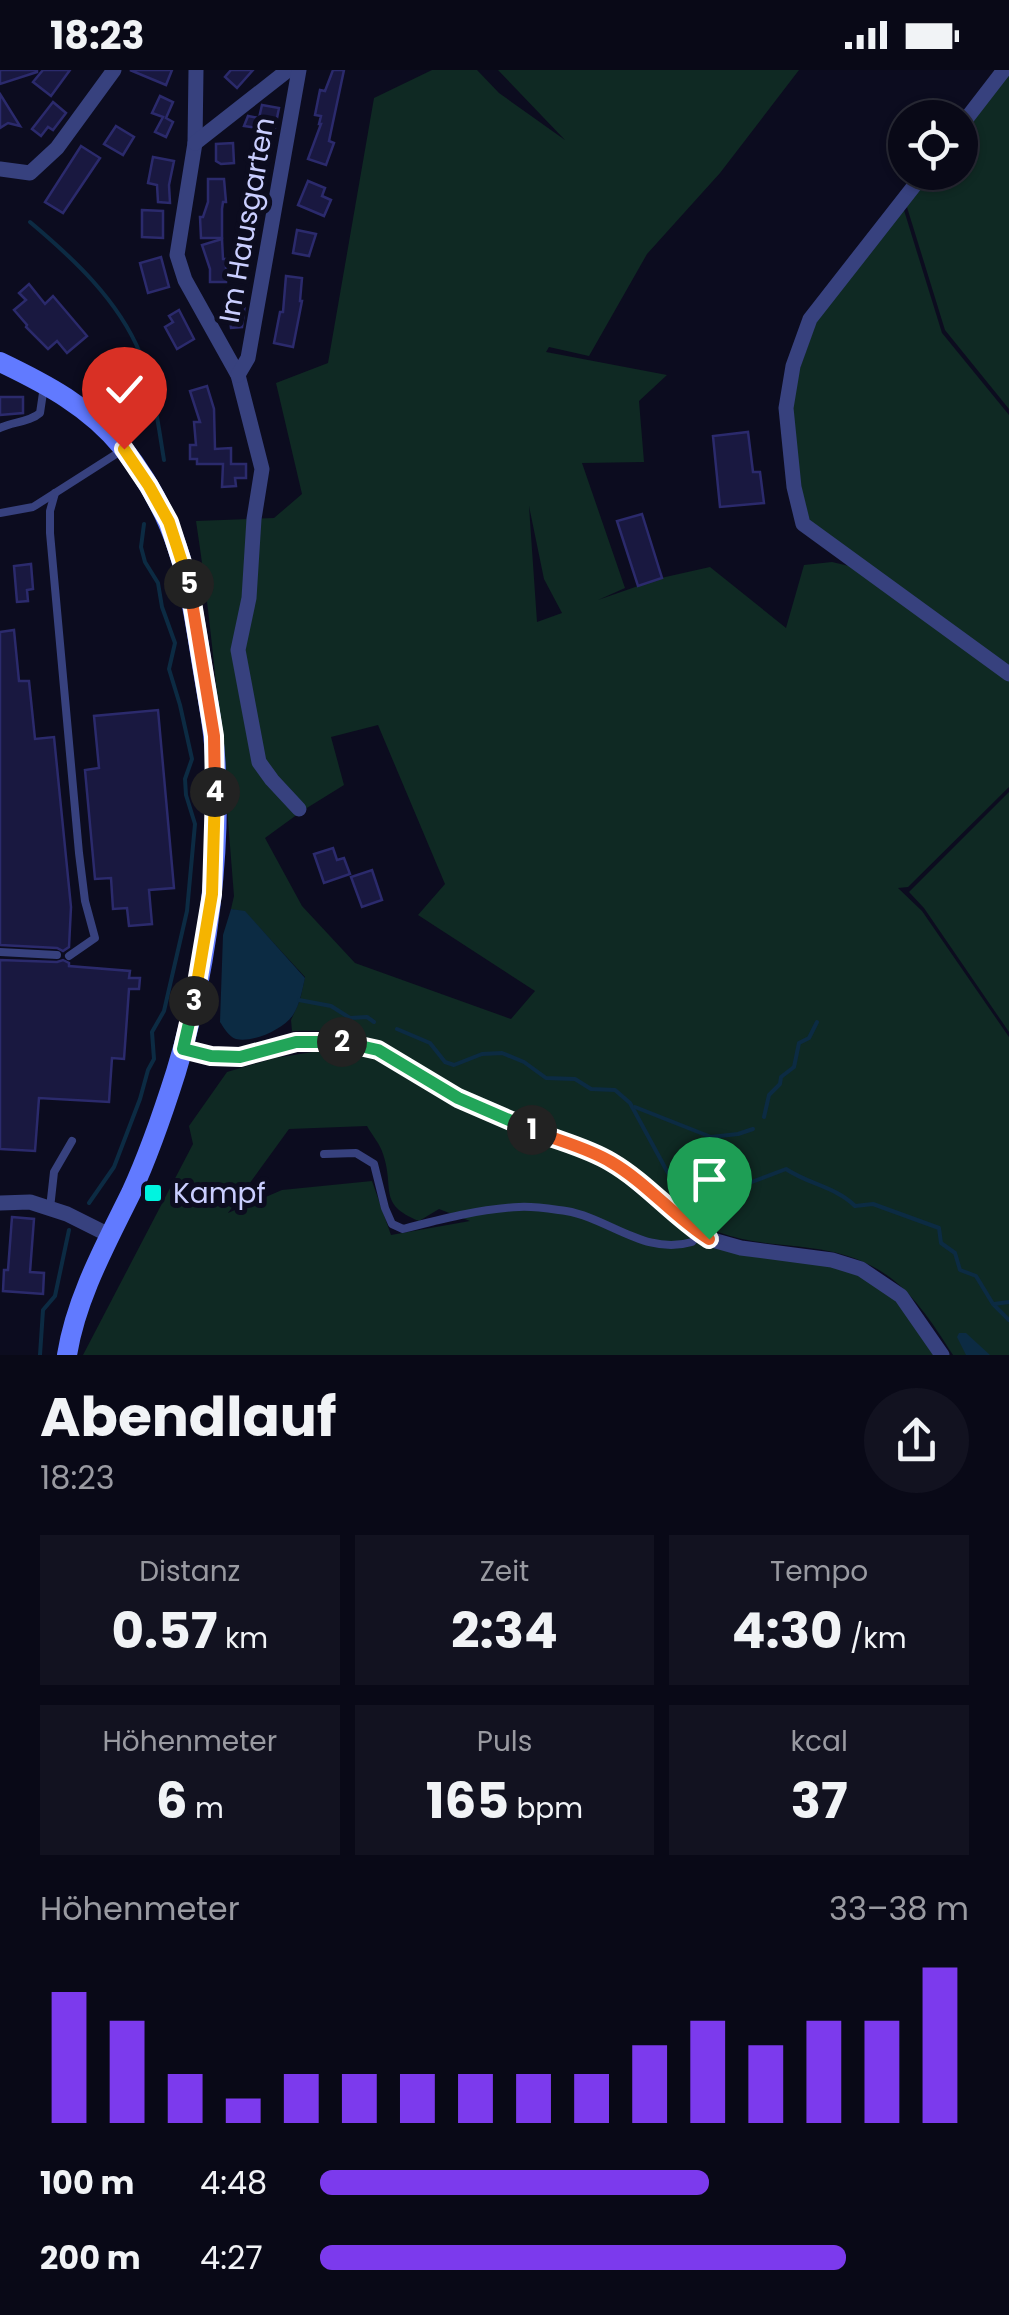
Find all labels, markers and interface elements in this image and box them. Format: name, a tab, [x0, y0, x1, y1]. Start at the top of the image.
text: 18:23	[50, 9, 144, 62]
map controls	[888, 100, 978, 190]
button: locate	[888, 100, 978, 190]
street label: Im Hausgarten	[210, 114, 284, 326]
pin	[82, 347, 167, 450]
icon: check	[97, 362, 152, 417]
pin: 5	[164, 559, 214, 609]
text: 5	[180, 564, 198, 603]
pin: 4	[190, 767, 240, 817]
text: 4	[206, 772, 224, 811]
pin: 3	[169, 976, 219, 1026]
text: 3	[186, 981, 202, 1020]
pin: 2	[317, 1017, 367, 1067]
text: 2	[334, 1022, 350, 1061]
pin: 1	[507, 1105, 557, 1155]
text: 1	[527, 1110, 537, 1149]
pin	[667, 1137, 752, 1240]
icon: arrive	[682, 1152, 737, 1207]
place label: Kampf	[173, 1174, 266, 1213]
marker: Kampf	[142, 1182, 164, 1204]
text: Abendlauf	[40, 1378, 337, 1455]
button: share	[864, 1388, 969, 1493]
text: 18:23	[40, 1455, 115, 1500]
text: Distanz	[139, 1552, 240, 1591]
text: Zeit	[480, 1552, 529, 1591]
text: Tempo	[770, 1552, 868, 1591]
text: 0.57	[111, 1595, 217, 1666]
text: 2:34	[451, 1595, 558, 1666]
text: 4:30	[732, 1595, 843, 1666]
text: km	[217, 1619, 268, 1658]
text: /km	[843, 1619, 907, 1658]
text: Höhenmeter	[102, 1722, 277, 1761]
text: Puls	[477, 1722, 532, 1761]
text: kcal	[791, 1722, 848, 1761]
text: 6	[156, 1765, 188, 1836]
text: 165	[426, 1765, 509, 1836]
text: 37	[791, 1765, 848, 1836]
text: m	[188, 1789, 224, 1828]
text: bpm	[509, 1789, 583, 1828]
text: Höhenmeter	[40, 1886, 240, 1931]
text: 33–38 m	[829, 1886, 969, 1931]
text: 100 m	[40, 2160, 134, 2205]
text: 4:48	[200, 2160, 267, 2205]
text: 200 m	[40, 2235, 141, 2280]
text: 4:27	[200, 2235, 263, 2280]

